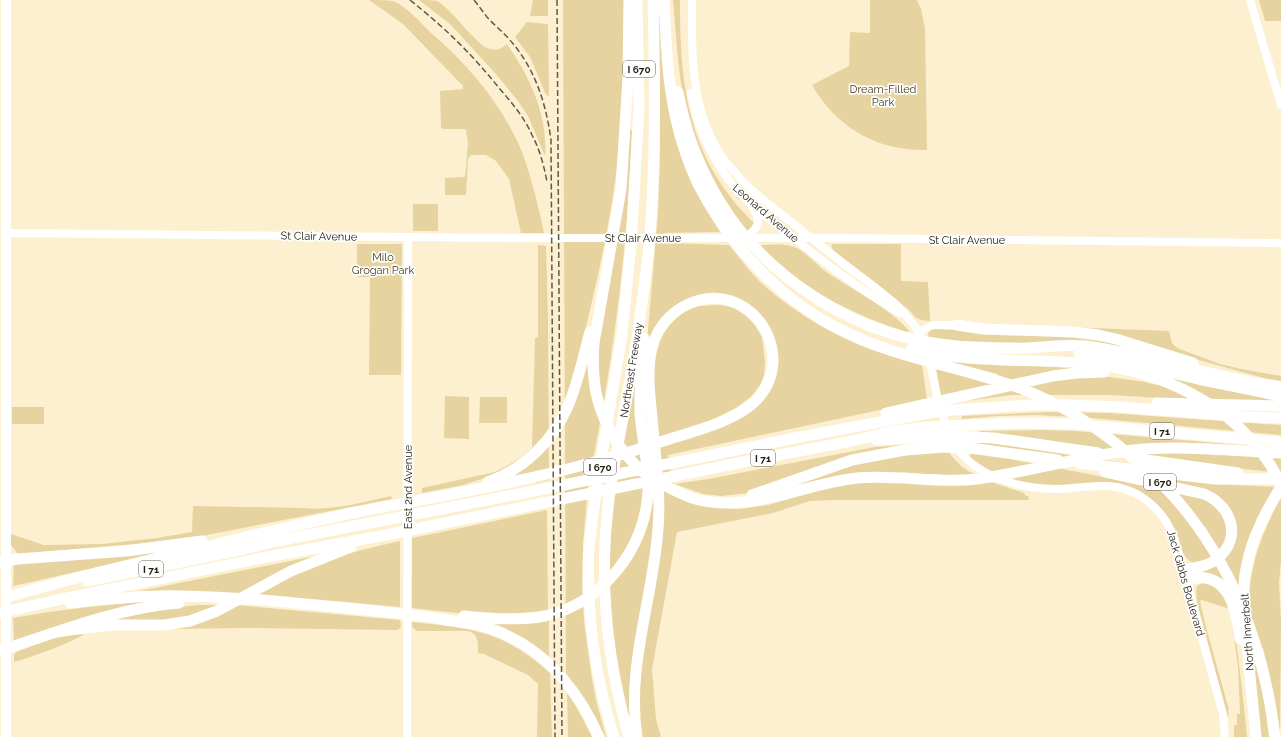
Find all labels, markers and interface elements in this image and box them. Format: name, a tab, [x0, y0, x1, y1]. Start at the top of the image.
road number: I 670	[623, 61, 655, 77]
park label: Dream-Filled Park	[850, 83, 917, 109]
street label: Leonard Avenue	[730, 181, 802, 246]
street label: St Clair Avenue	[281, 229, 358, 244]
street label: St Clair Avenue	[605, 232, 682, 245]
street label: St Clair Avenue	[929, 234, 1006, 247]
park label: Milo Grogan Park	[352, 251, 414, 277]
street label: Northeast Freeway	[618, 321, 645, 419]
road number: I 71	[1150, 423, 1174, 439]
street label: East 2nd Avenue	[402, 444, 415, 529]
road number: I 71	[751, 450, 775, 466]
road number: I 670	[584, 459, 616, 475]
road number: I 670	[1144, 474, 1176, 490]
street label: Jack Gibbs Boulevard	[1164, 529, 1207, 638]
road number: I 71	[139, 561, 163, 577]
street label: North Innerbelt	[1238, 593, 1257, 671]

